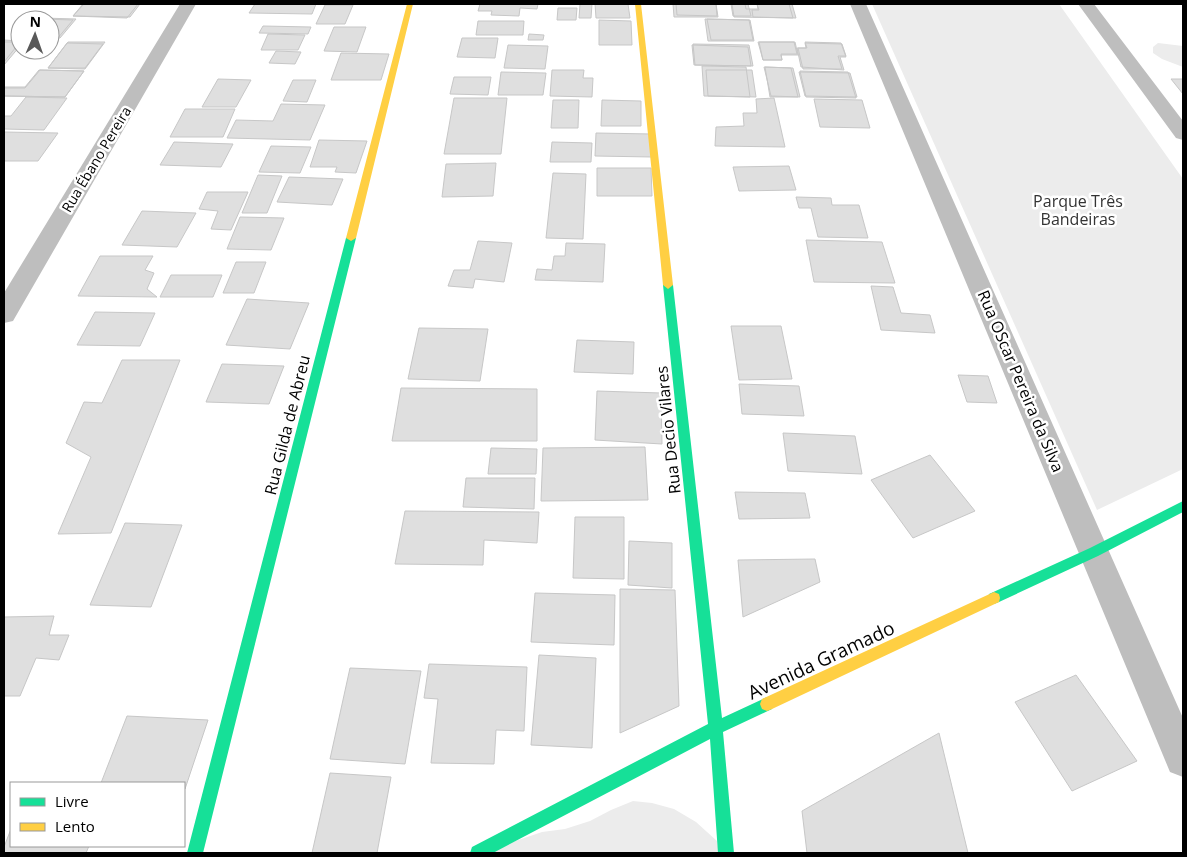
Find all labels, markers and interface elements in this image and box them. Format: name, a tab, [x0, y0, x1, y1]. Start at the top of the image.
north arrow	[10, 10, 60, 60]
text: N	[29, 12, 41, 31]
street label: Rua Ébano Pereira	[57, 103, 135, 215]
park label: Parque Três Bandeiras	[1033, 190, 1123, 230]
street label: Rua OScar Pereira da Silva	[973, 287, 1069, 475]
street label: Rua Gilda de Abreu	[259, 353, 315, 497]
street label: Rua Decio Vilares	[650, 365, 686, 495]
street label: Avenida Gramado	[743, 615, 899, 705]
legend	[10, 782, 185, 847]
text: Livre	[55, 791, 89, 811]
text: Lento	[55, 816, 95, 836]

